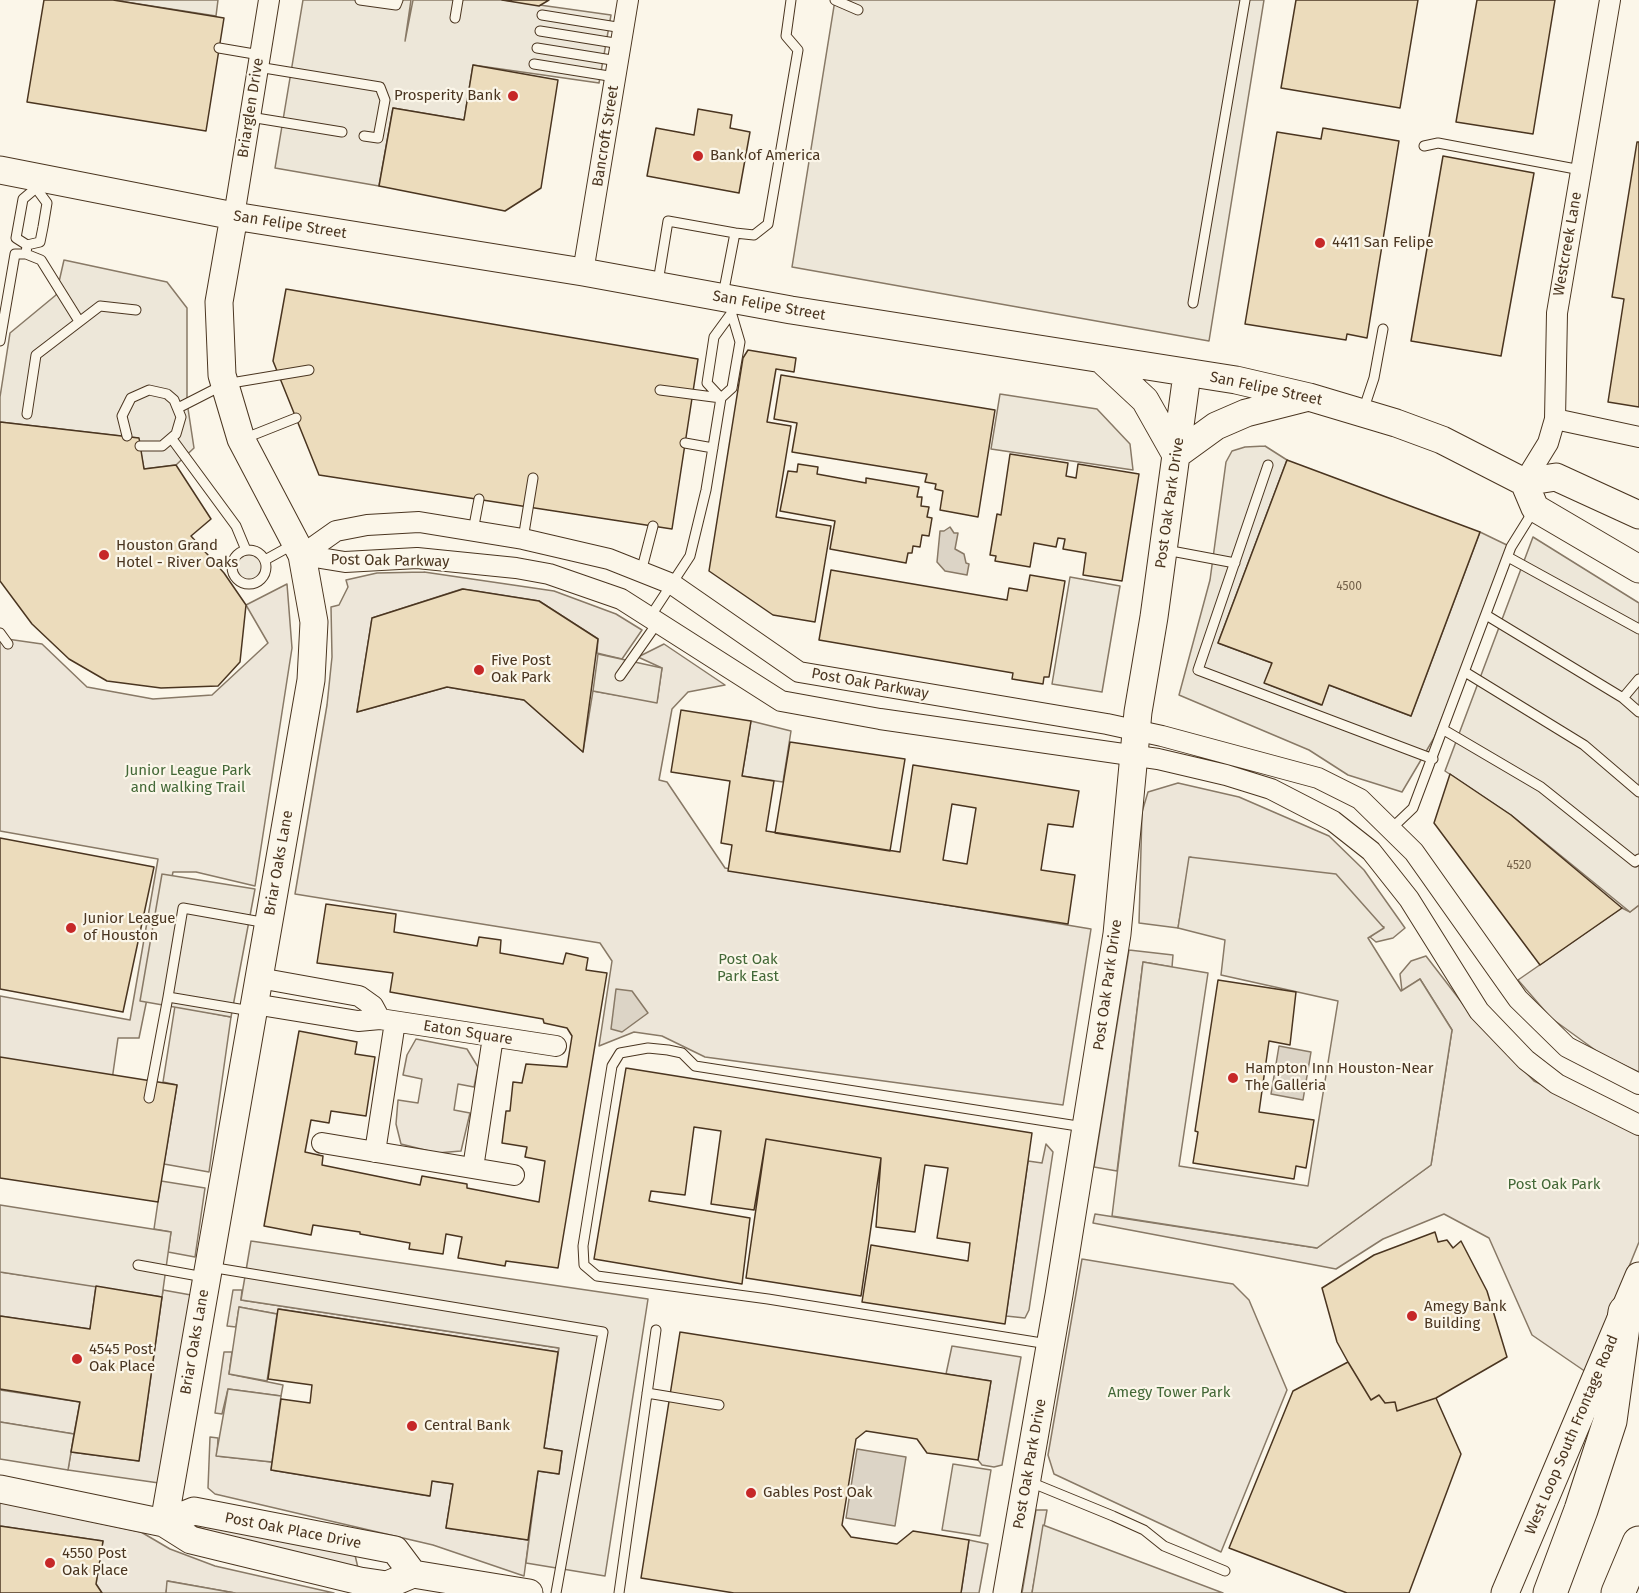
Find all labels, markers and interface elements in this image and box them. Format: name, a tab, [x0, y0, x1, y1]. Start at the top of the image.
street label: Briarglen Drive	[234, 57, 268, 159]
street label: Bancroft Street	[589, 84, 623, 188]
place label: Prosperity Bank	[394, 87, 501, 105]
marker: Prosperity Bank	[506, 89, 520, 103]
place label: Bank of America	[710, 147, 820, 165]
marker: Bank of America	[691, 149, 705, 163]
street label: Westcreek Lane	[1550, 190, 1586, 298]
street label: San Felipe Street	[232, 207, 348, 243]
place label: 4411 San Felipe	[1332, 234, 1434, 252]
marker: 4411 San Felipe	[1313, 236, 1327, 250]
street label: San Felipe Street	[711, 287, 827, 325]
street label: San Felipe Street	[1208, 368, 1324, 410]
street label: Post Oak Park Drive	[1152, 436, 1188, 570]
place label: Houston Grand Hotel - River Oaks	[116, 537, 238, 572]
marker: Houston Grand Hotel - River Oaks	[97, 548, 111, 562]
street label: Post Oak Parkway	[330, 551, 450, 571]
house number: 4500	[1336, 580, 1362, 594]
place label: Five Post Oak Park	[491, 652, 551, 687]
marker: Five Post Oak Park	[472, 663, 486, 677]
street label: Post Oak Parkway	[810, 665, 930, 703]
park label: Junior League Park and walking Trail	[125, 762, 251, 797]
street label: Briar Oaks Lane	[261, 809, 297, 917]
house number: 4520	[1507, 859, 1531, 873]
place label: Junior League of Houston	[83, 910, 176, 945]
street label: Post Oak Park Drive	[1090, 918, 1126, 1052]
marker: Junior League of Houston	[64, 921, 78, 935]
park label: Post Oak Park East	[717, 951, 779, 986]
street label: Eaton Square	[422, 1017, 514, 1049]
place label: Hampton Inn Houston-Near The Galleria	[1245, 1060, 1434, 1095]
marker: Hampton Inn Houston-Near The Galleria	[1226, 1071, 1240, 1085]
park label: Post Oak Park	[1508, 1176, 1600, 1194]
street label: Briar Oaks Lane	[177, 1288, 213, 1396]
place label: Amegy Bank Building	[1424, 1298, 1507, 1333]
marker: Amegy Bank Building	[1405, 1309, 1419, 1323]
street label: West Loop South Frontage Road	[1522, 1332, 1622, 1538]
place label: 4545 Post Oak Place	[89, 1341, 155, 1376]
marker: 4545 Post Oak Place	[70, 1352, 84, 1366]
park label: Amegy Tower Park	[1108, 1384, 1230, 1402]
street label: Post Oak Park Drive	[1010, 1397, 1050, 1531]
place label: Central Bank	[424, 1417, 510, 1435]
marker: Central Bank	[405, 1419, 419, 1433]
place label: Gables Post Oak	[763, 1484, 872, 1502]
marker: Gables Post Oak	[744, 1486, 758, 1500]
street label: Post Oak Place Drive	[223, 1509, 363, 1553]
place label: 4550 Post Oak Place	[62, 1545, 128, 1580]
marker: 4550 Post Oak Place	[43, 1556, 57, 1570]

